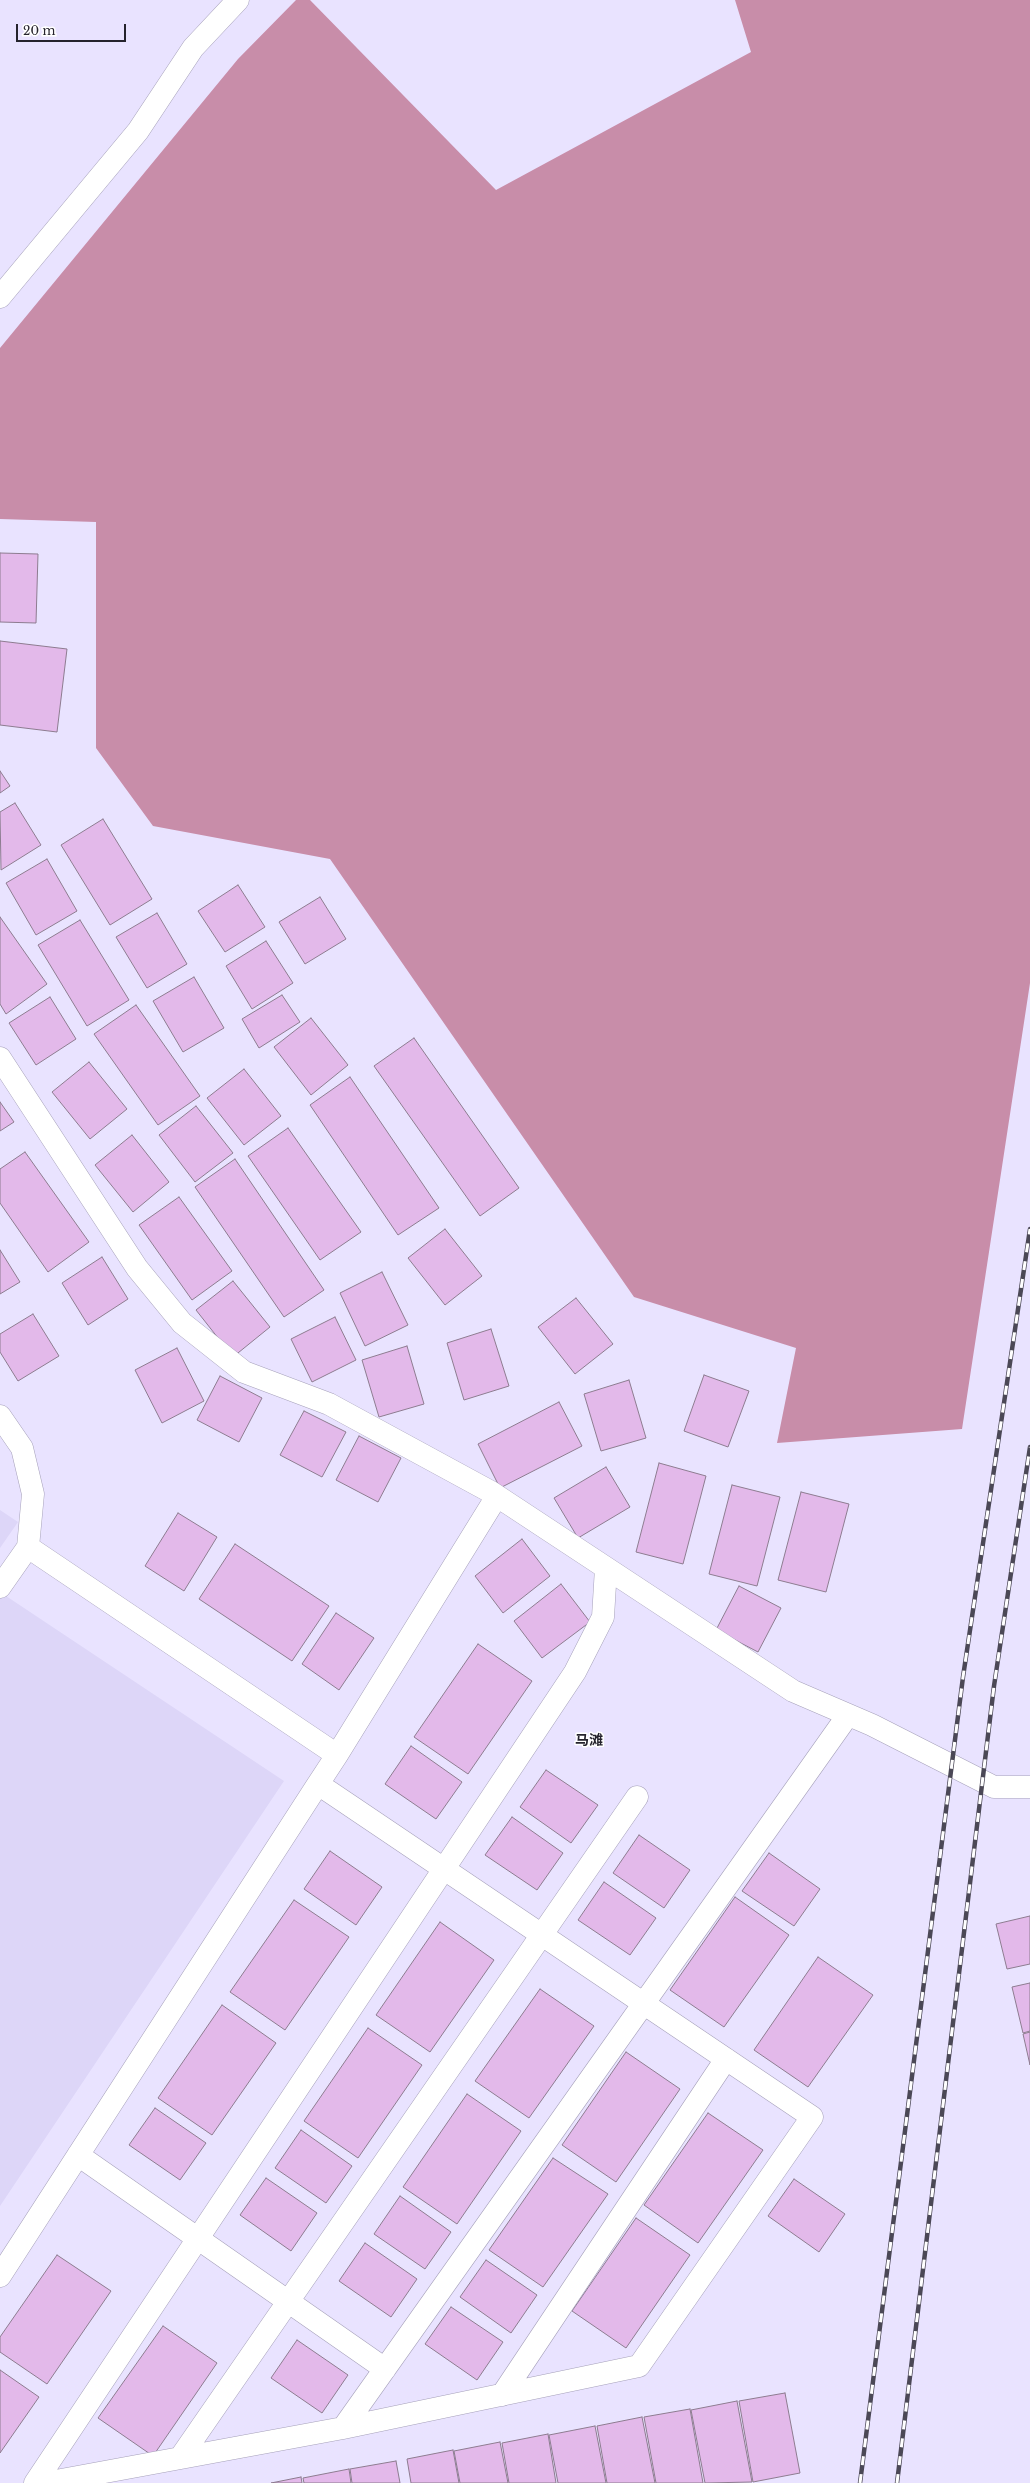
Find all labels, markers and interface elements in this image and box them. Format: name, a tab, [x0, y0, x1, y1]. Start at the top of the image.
scale bar	[18, 16, 128, 42]
text: 20 m	[23, 23, 55, 38]
district label: 马滩	[575, 1733, 603, 1749]

